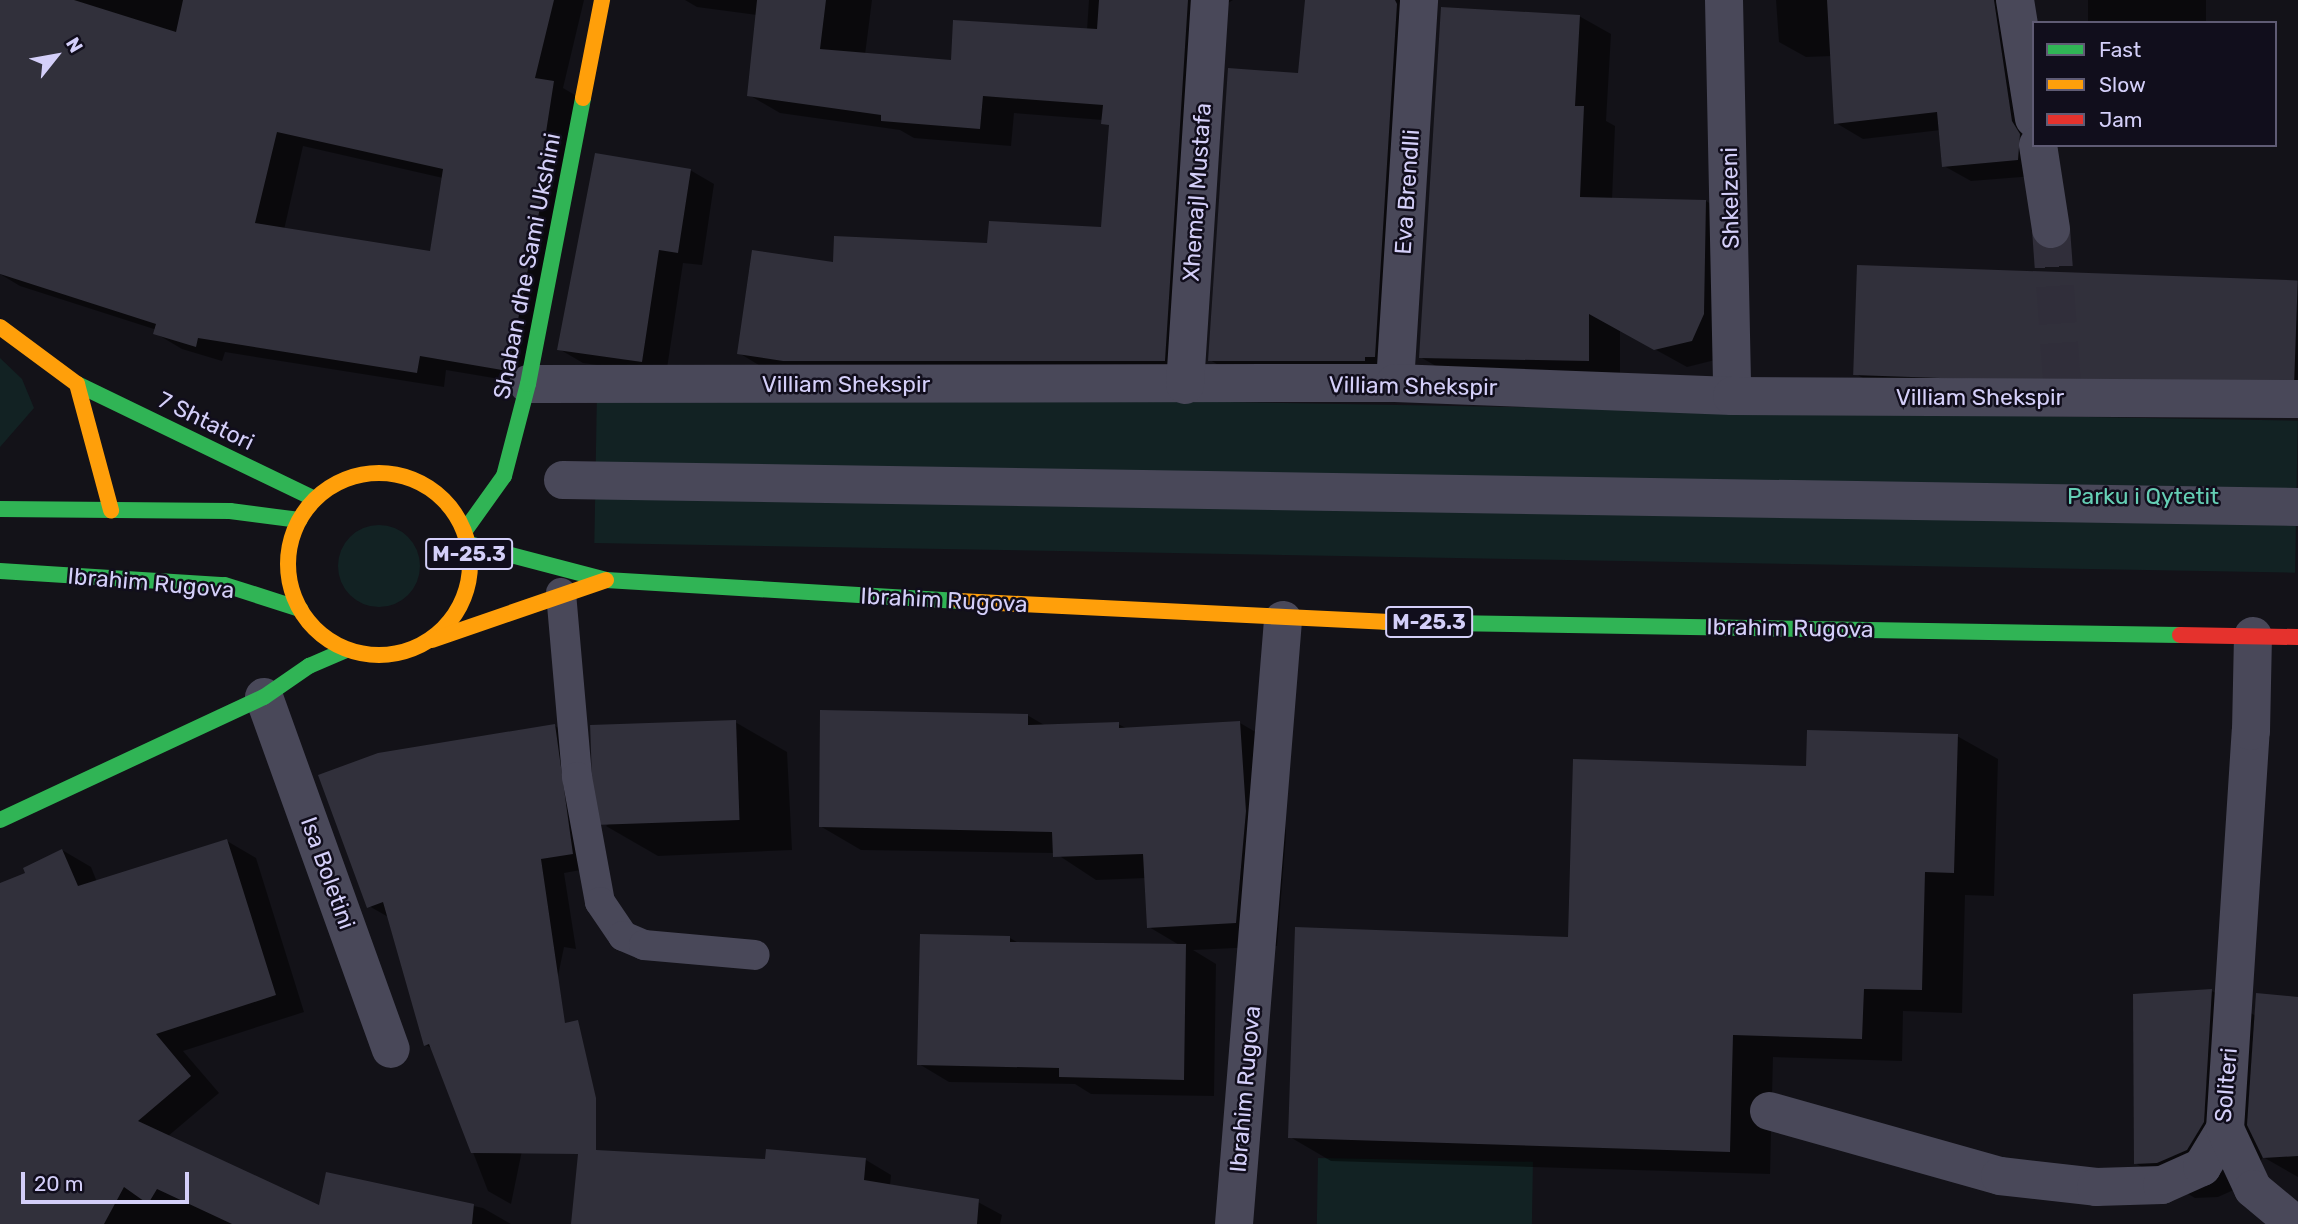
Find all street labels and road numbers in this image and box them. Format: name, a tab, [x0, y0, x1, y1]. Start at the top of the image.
street label: Xhemajl Mustafa	[1177, 102, 1217, 282]
street label: Eva Brendlli	[1389, 129, 1425, 255]
street label: Shaban dhe Sami Ukshini	[488, 131, 566, 401]
street label: Shkelzeni	[1715, 147, 1745, 249]
street label: Villiam Shekspir	[762, 370, 930, 398]
street label: Villiam Shekspir	[1328, 371, 1498, 401]
street label: Villiam Shekspir	[1896, 383, 2064, 411]
street label: 7 Shtatori	[153, 386, 259, 456]
road number: M-25.3	[424, 536, 514, 572]
street label: Ibrahim Rugova	[66, 562, 236, 604]
street label: Ibrahim Rugova	[860, 582, 1028, 618]
road number: M-25.3	[1384, 604, 1474, 640]
street label: Ibrahim Rugova	[1706, 613, 1874, 643]
street label: Isa Boletini	[295, 813, 361, 933]
street label: Ibrahim Rugova	[1224, 1004, 1266, 1174]
street label: Soliteri	[2209, 1047, 2243, 1123]

